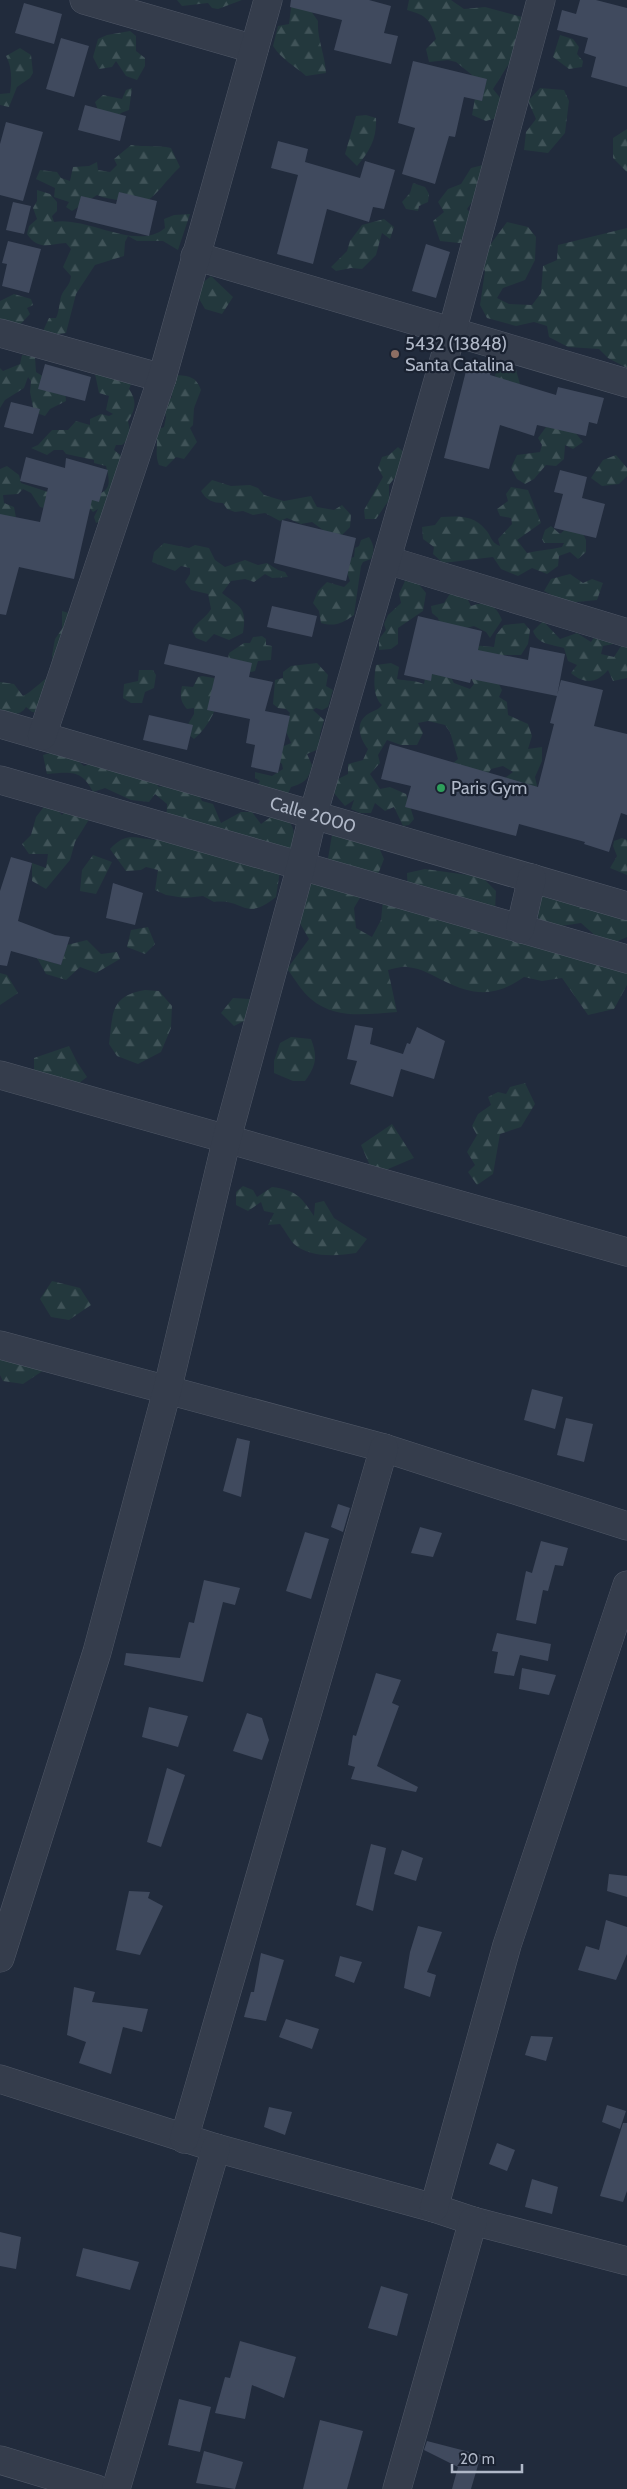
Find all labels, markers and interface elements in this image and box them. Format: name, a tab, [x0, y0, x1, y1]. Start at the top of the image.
place label: 5432 (13848) Santa Catalina	[405, 333, 514, 376]
marker: 5432 (13848) Santa Catalina	[389, 348, 401, 360]
place label: Paris Gym	[451, 777, 527, 799]
marker: Paris Gym	[435, 782, 447, 794]
street label: Calle 2000	[267, 792, 359, 838]
scale bar	[452, 2442, 522, 2474]
text: 20 m	[460, 2450, 495, 2468]

